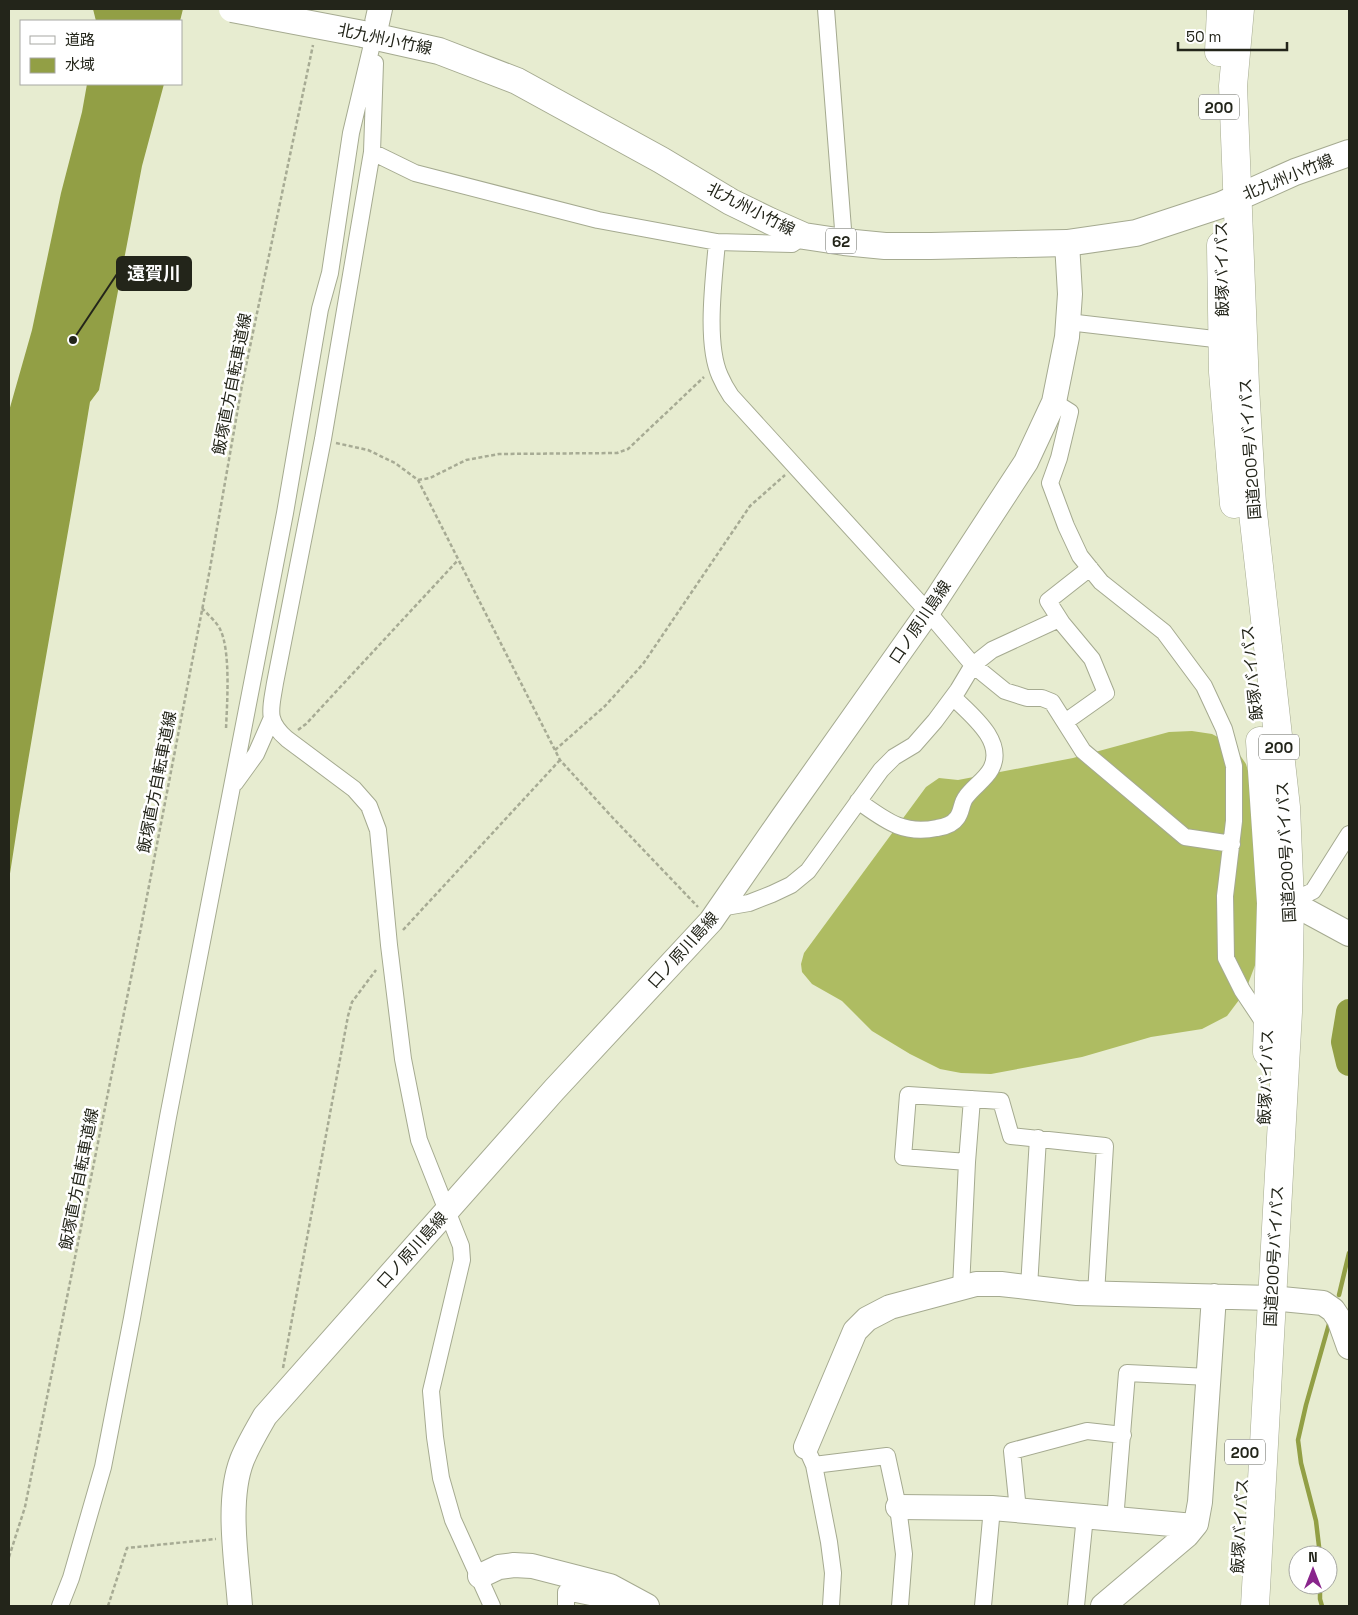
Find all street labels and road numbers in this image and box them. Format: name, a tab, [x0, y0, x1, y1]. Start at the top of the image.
street label: 北九州小竹線	[336, 19, 434, 59]
road number: 200	[1199, 94, 1239, 120]
street label: 北九州小竹線	[1240, 149, 1336, 205]
street label: 北九州小竹線	[703, 178, 799, 240]
street label: 飯塚バイパス	[1211, 221, 1233, 317]
road number: 62	[826, 228, 856, 254]
street label: 飯塚直方自転車道線	[208, 311, 256, 457]
street label: 国道200号バイパス	[1235, 378, 1265, 520]
street label: 口ノ原川島線	[884, 576, 956, 668]
street label: 飯塚バイパス	[1237, 624, 1267, 722]
street label: 飯塚直方自転車道線	[133, 709, 181, 855]
road number: 200	[1259, 734, 1299, 760]
street label: 国道200号バイパス	[1272, 781, 1300, 923]
street label: 口ノ原川島線	[643, 907, 723, 993]
street label: 飯塚バイパス	[1254, 1029, 1278, 1125]
street label: 飯塚直方自転車道線	[55, 1106, 103, 1252]
street label: 国道200号バイパス	[1260, 1185, 1288, 1327]
street label: 口ノ原川島線	[372, 1207, 452, 1293]
road number: 200	[1225, 1440, 1265, 1464]
street label: 飯塚バイパス	[1227, 1478, 1253, 1574]

